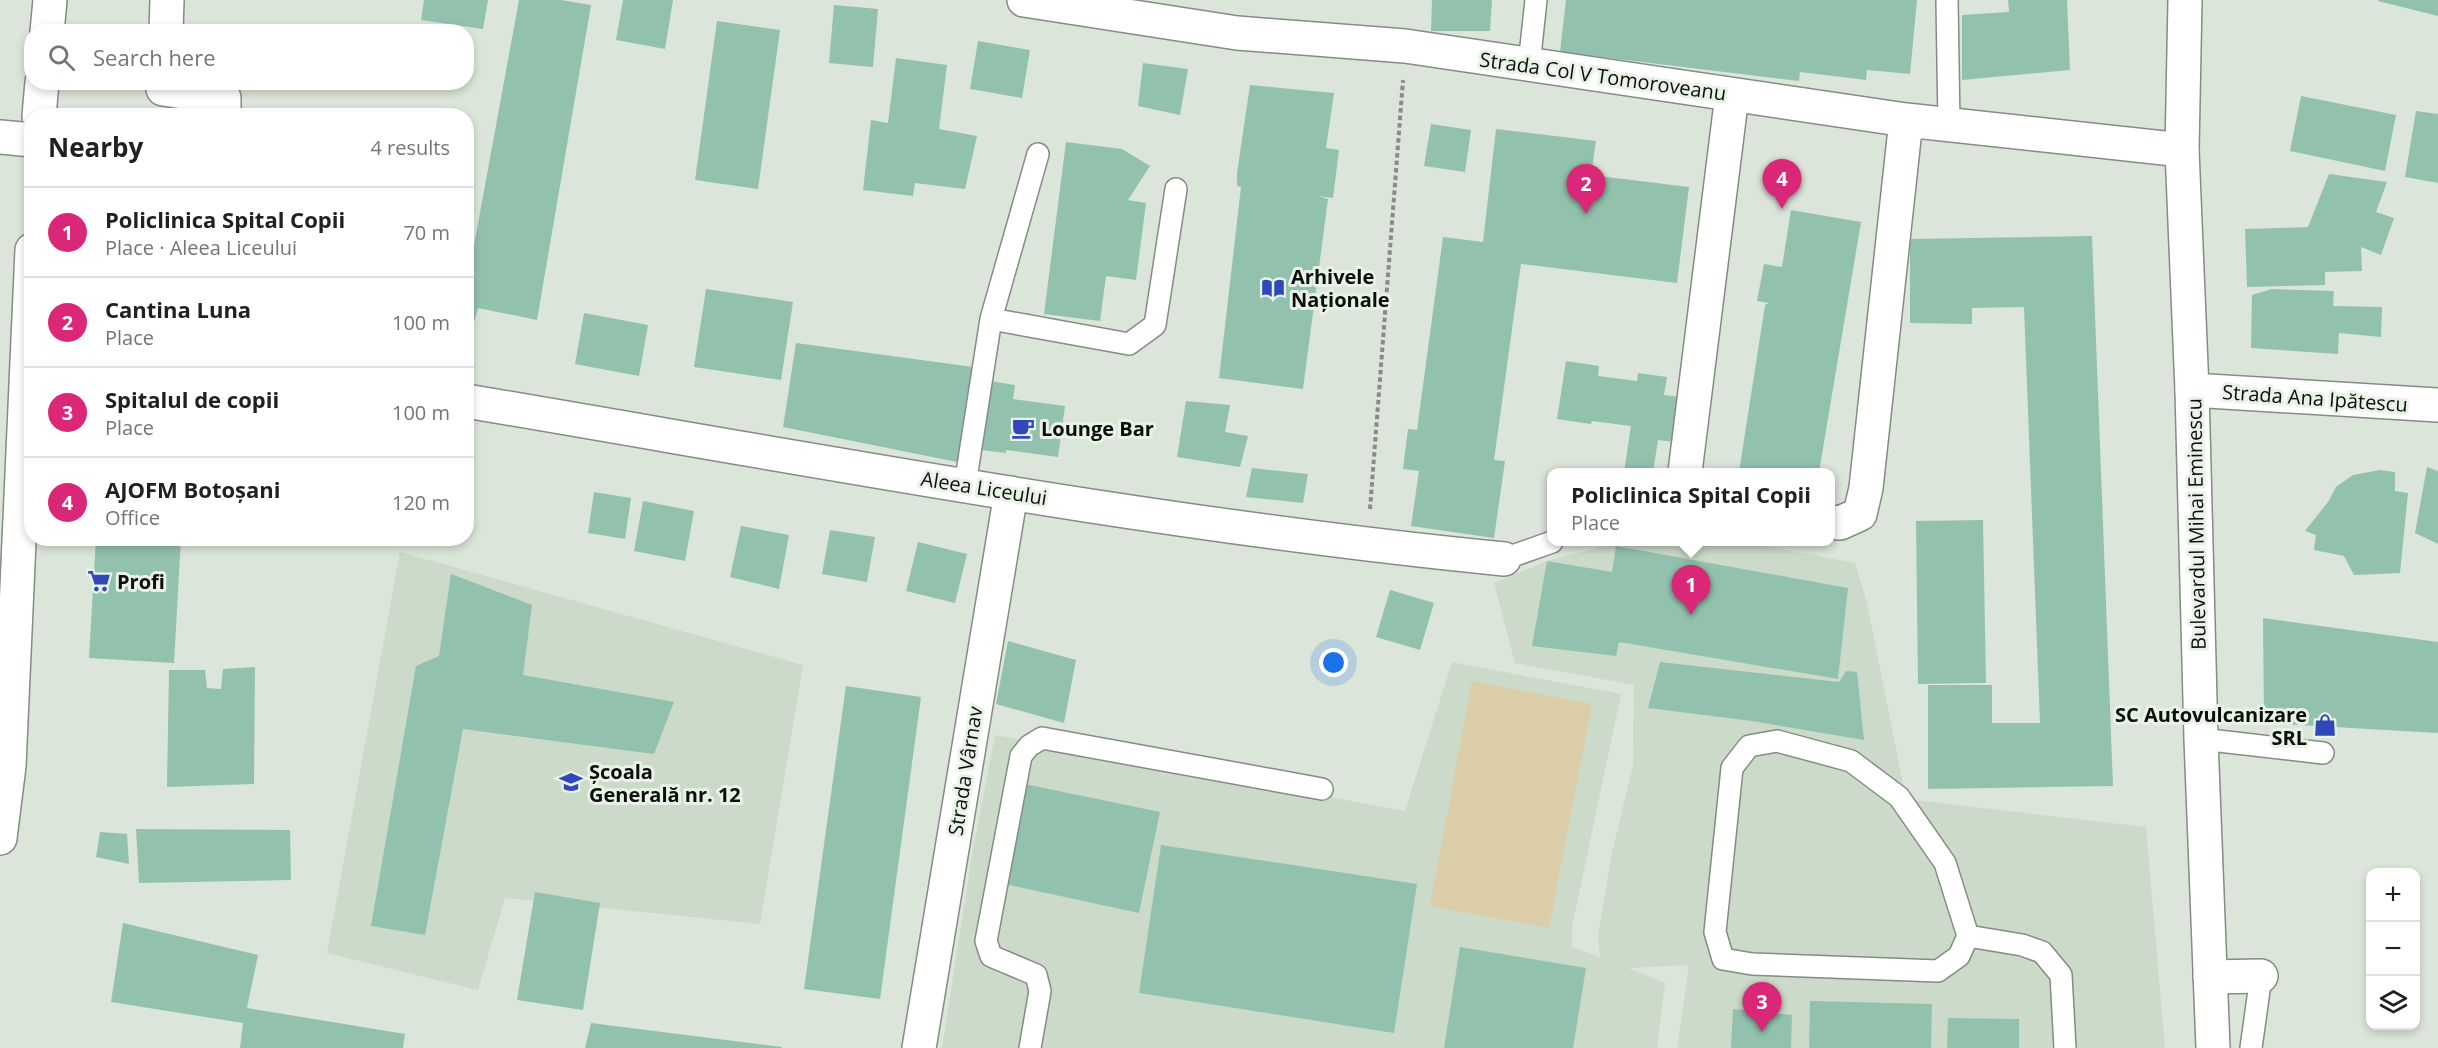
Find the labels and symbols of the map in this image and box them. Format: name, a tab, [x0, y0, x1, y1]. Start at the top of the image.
street label: Strada Col V Tomoroveanu	[1478, 45, 1728, 107]
pin: 4	[1762, 160, 1802, 209]
pin: 2	[1566, 164, 1606, 214]
place label: Arhivele Naționale	[1291, 263, 1390, 313]
library icon: Arhivele Naționale	[1260, 275, 1286, 301]
street label: Strada Ana Ipătescu	[2221, 378, 2409, 418]
street label: Bulevardul Mihai Eminescu	[2180, 398, 2212, 650]
cafe icon: Lounge Bar	[1010, 415, 1036, 441]
place label: Lounge Bar	[1041, 415, 1154, 442]
street label: Aleea Liceului	[919, 465, 1049, 511]
pin: 1	[1672, 566, 1710, 615]
supermarket icon: Profi	[86, 568, 112, 594]
place label: Profi	[117, 568, 165, 595]
your location	[1319, 648, 1348, 677]
place label: SC Autovulcanizare SRL	[2115, 701, 2307, 751]
street label: Strada Vârnav	[941, 704, 989, 838]
shop icon: SC Autovulcanizare SRL	[2312, 712, 2338, 738]
place label: Școala Generală nr. 12	[589, 758, 741, 808]
school or university icon: Școala Generală nr. 12	[558, 769, 584, 795]
pin: 3	[1742, 982, 1782, 1032]

